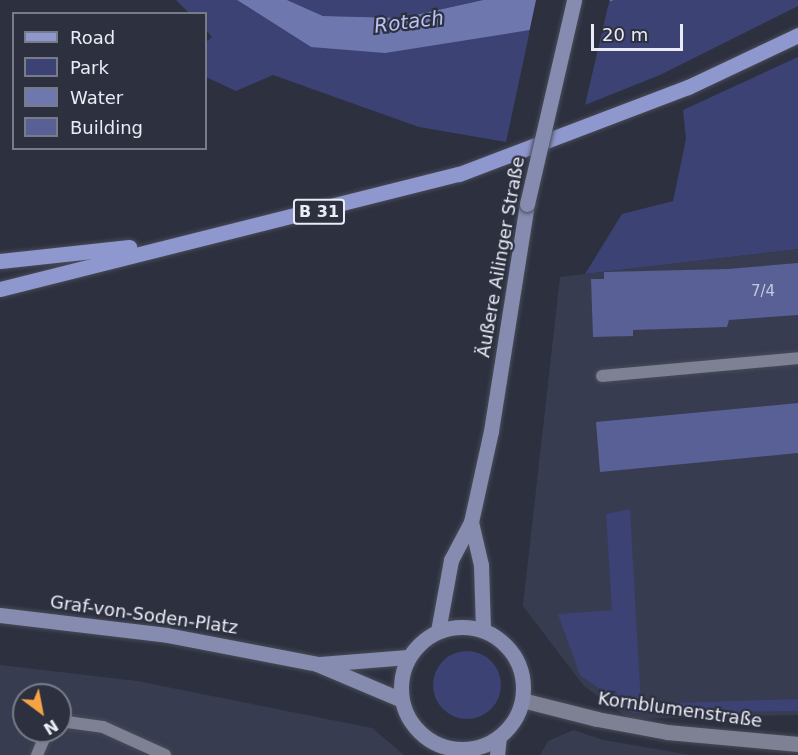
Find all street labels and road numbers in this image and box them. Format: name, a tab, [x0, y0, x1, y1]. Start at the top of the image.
street label: Äußere Ailinger Straße	[473, 155, 529, 359]
road number: B 31	[292, 199, 346, 225]
street label: Graf-von-Soden-Platz	[49, 591, 239, 639]
street label: Kornblumenstraße	[597, 688, 763, 732]

